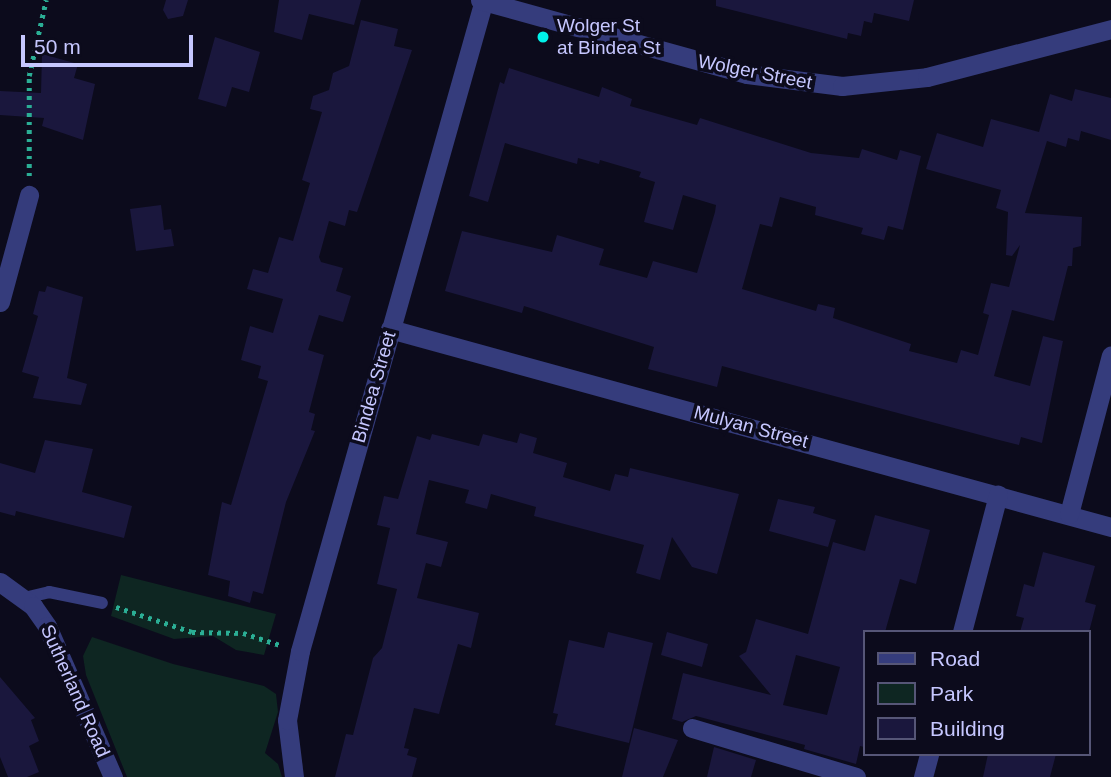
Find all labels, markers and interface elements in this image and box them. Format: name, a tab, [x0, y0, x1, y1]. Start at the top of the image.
place label: Wolger St at Bindea St	[557, 15, 661, 59]
scale bar	[24, 21, 196, 65]
marker: Wolger St at Bindea St	[535, 29, 551, 45]
text: 50 m	[34, 35, 81, 58]
street label: Wolger Street	[696, 50, 814, 94]
street label: Bindea Street	[347, 329, 401, 445]
street label: Mulyan Street	[691, 401, 811, 453]
street label: Sutherland Road	[36, 621, 114, 761]
legend	[862, 630, 1090, 756]
text: Road	[930, 647, 980, 670]
text: Park	[930, 682, 973, 705]
text: Building	[930, 717, 1005, 740]

